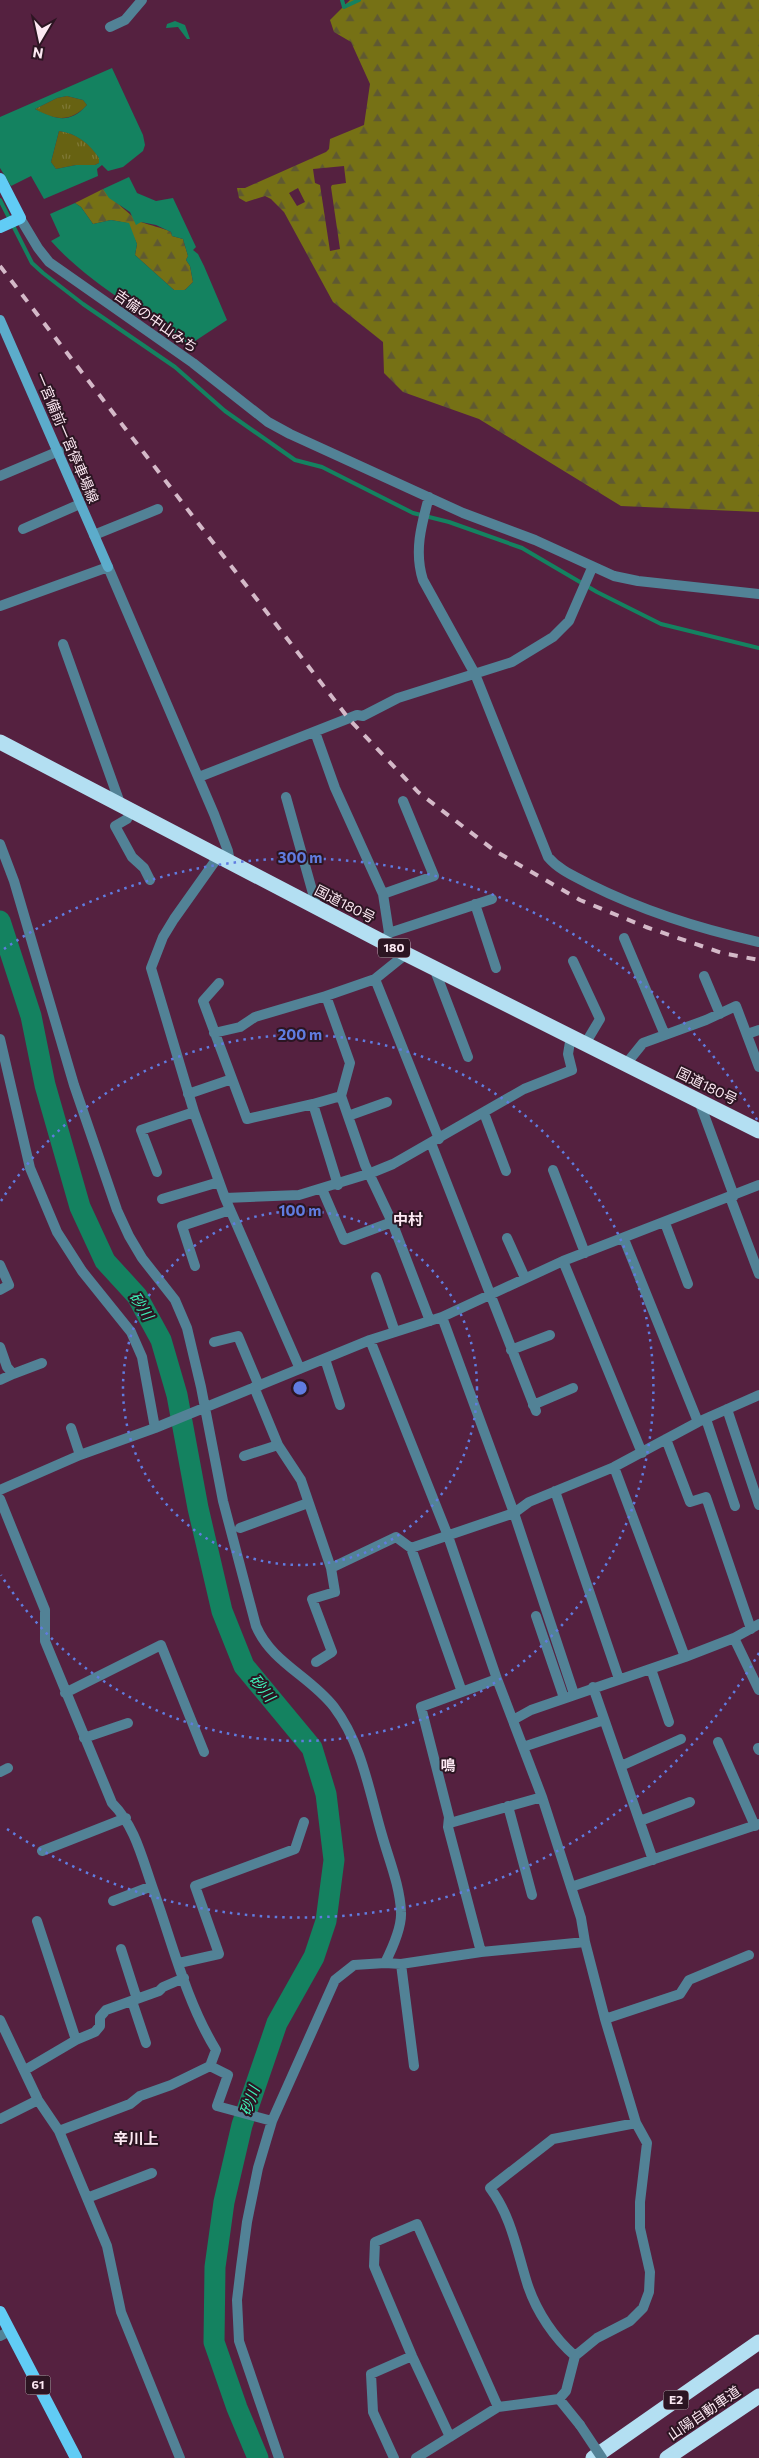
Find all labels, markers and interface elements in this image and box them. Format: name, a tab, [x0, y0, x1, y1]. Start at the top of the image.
north arrow	[15, 15, 65, 65]
text: N	[31, 44, 44, 63]
street label: 吉備の中山みち	[111, 286, 201, 356]
street label: 一宮備前一宮停車場線	[32, 370, 103, 506]
text: 300 m	[278, 848, 322, 866]
street label: 国道180号	[312, 881, 378, 926]
road number: 180	[378, 938, 410, 958]
text: 200 m	[278, 1025, 322, 1043]
street label: 国道180号	[674, 1064, 740, 1108]
text: 100 m	[279, 1201, 321, 1219]
district label: 中村	[393, 1210, 423, 1228]
water label: 砂川	[126, 1288, 159, 1325]
centre of rings	[291, 1379, 309, 1397]
water label: 砂川	[246, 1670, 280, 1706]
district label: 鳴	[440, 1756, 456, 1774]
water label: 砂川	[236, 2082, 263, 2118]
district label: 辛川上	[113, 2129, 159, 2147]
road number: 61	[26, 2376, 50, 2394]
street label: 山陽自動車道	[664, 2382, 743, 2443]
road number: E2	[664, 2390, 688, 2410]

